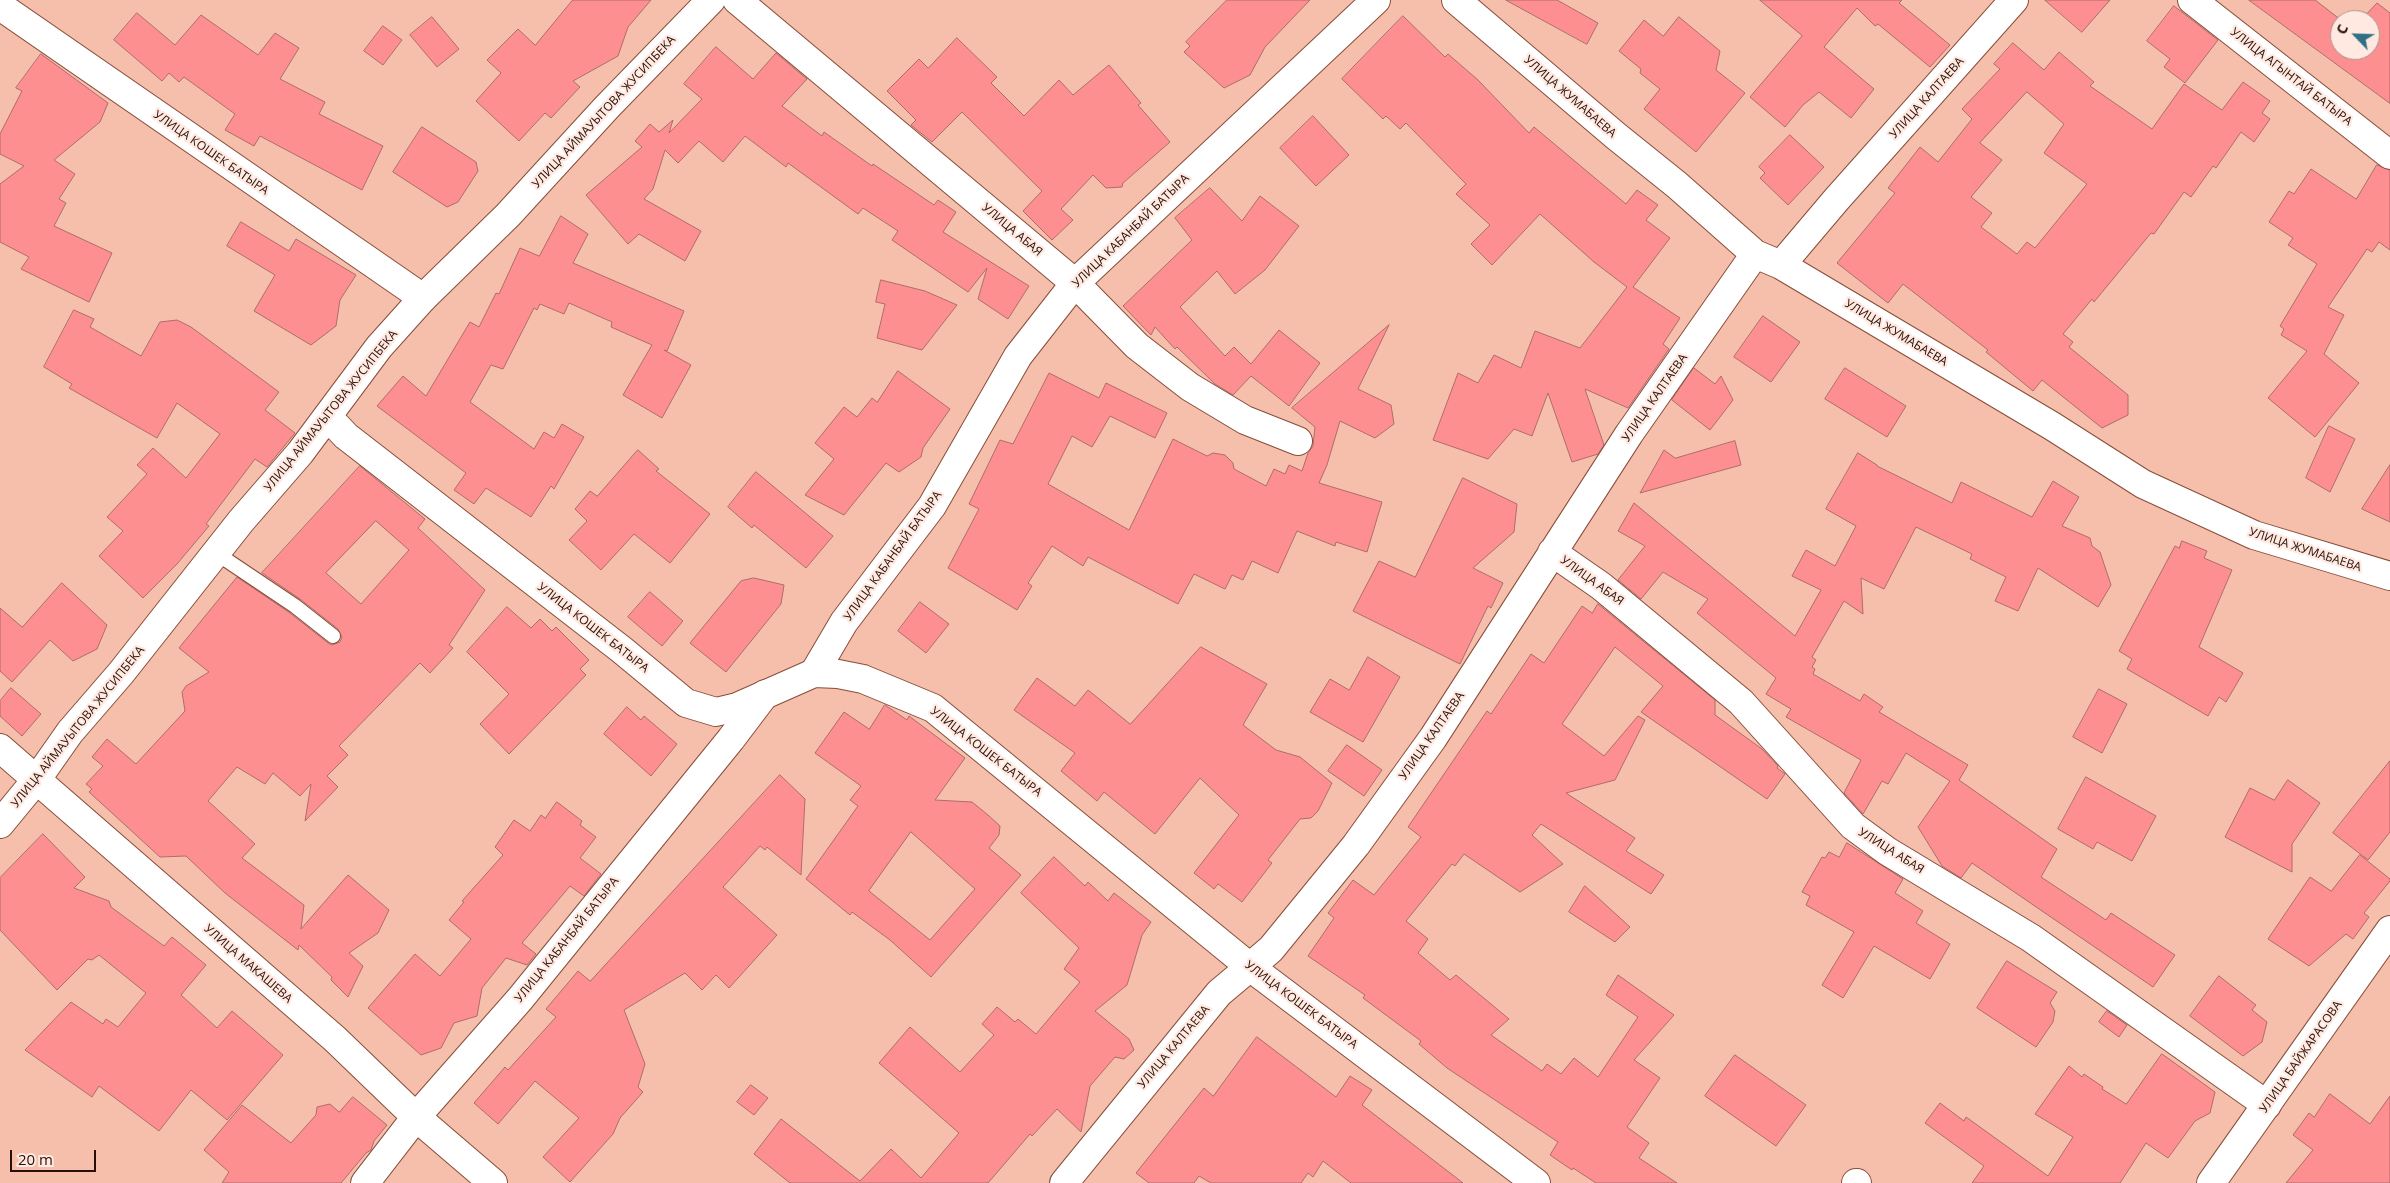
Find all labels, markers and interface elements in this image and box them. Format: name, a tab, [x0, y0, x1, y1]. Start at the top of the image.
north arrow	[2330, 10, 2380, 60]
text: С	[2331, 21, 2352, 37]
street label: УЛИЦА АГЫНТАЙ БАТЫРА	[2227, 25, 2355, 129]
street label: УЛИЦА АЙМАУЫТОВА ЖУСИПБЕКА	[529, 33, 679, 191]
street label: УЛИЦА ЖУМАБАЕВА	[1521, 53, 1619, 141]
street label: УЛИЦА КАЛТАЕВА	[1887, 55, 1967, 141]
street label: УЛИЦА КОШЕК БАТЫРА	[151, 108, 271, 198]
street label: УЛИЦА КАБАНБАЙ БАТЫРА	[1070, 171, 1192, 291]
street label: УЛИЦА АБАЯ	[979, 201, 1045, 259]
street label: УЛИЦА ЖУМАБАЕВА	[1842, 297, 1950, 369]
street label: УЛИЦА АЙМАУЫТОВА ЖУСИПБЕКА	[261, 327, 401, 495]
street label: УЛИЦА КАЛТАЕВА	[1619, 351, 1691, 445]
street label: УЛИЦА КАБАНБАЙ БАТЫРА	[841, 488, 945, 624]
street label: УЛИЦА ЖУМАБАЕВА	[2247, 525, 2363, 575]
street label: УЛИЦА АБАЯ	[1558, 553, 1626, 609]
street label: УЛИЦА КОШЕК БАТЫРА	[535, 580, 651, 676]
street label: УЛИЦА АЙМАУЫТОВА ЖУСИПБЕКА	[8, 643, 148, 811]
street label: УЛИЦА КАЛТАЕВА	[1396, 689, 1468, 783]
street label: УЛИЦА КОШЕК БАТЫРА	[928, 704, 1044, 800]
street label: УЛИЦА АБАЯ	[1856, 825, 1926, 877]
street label: УЛИЦА КАБАНБАЙ БАТЫРА	[512, 875, 622, 1005]
street label: УЛИЦА МАКАШЕВА	[201, 922, 295, 1006]
street label: УЛИЦА КОШЕК БАТЫРА	[1242, 958, 1360, 1052]
street label: УЛИЦА БАЙЖАРАСОВА	[2257, 998, 2345, 1116]
street label: УЛИЦА КАЛТАЕВА	[1135, 1003, 1213, 1091]
scale bar	[12, 1140, 99, 1172]
text: 20 m	[18, 1149, 53, 1169]

